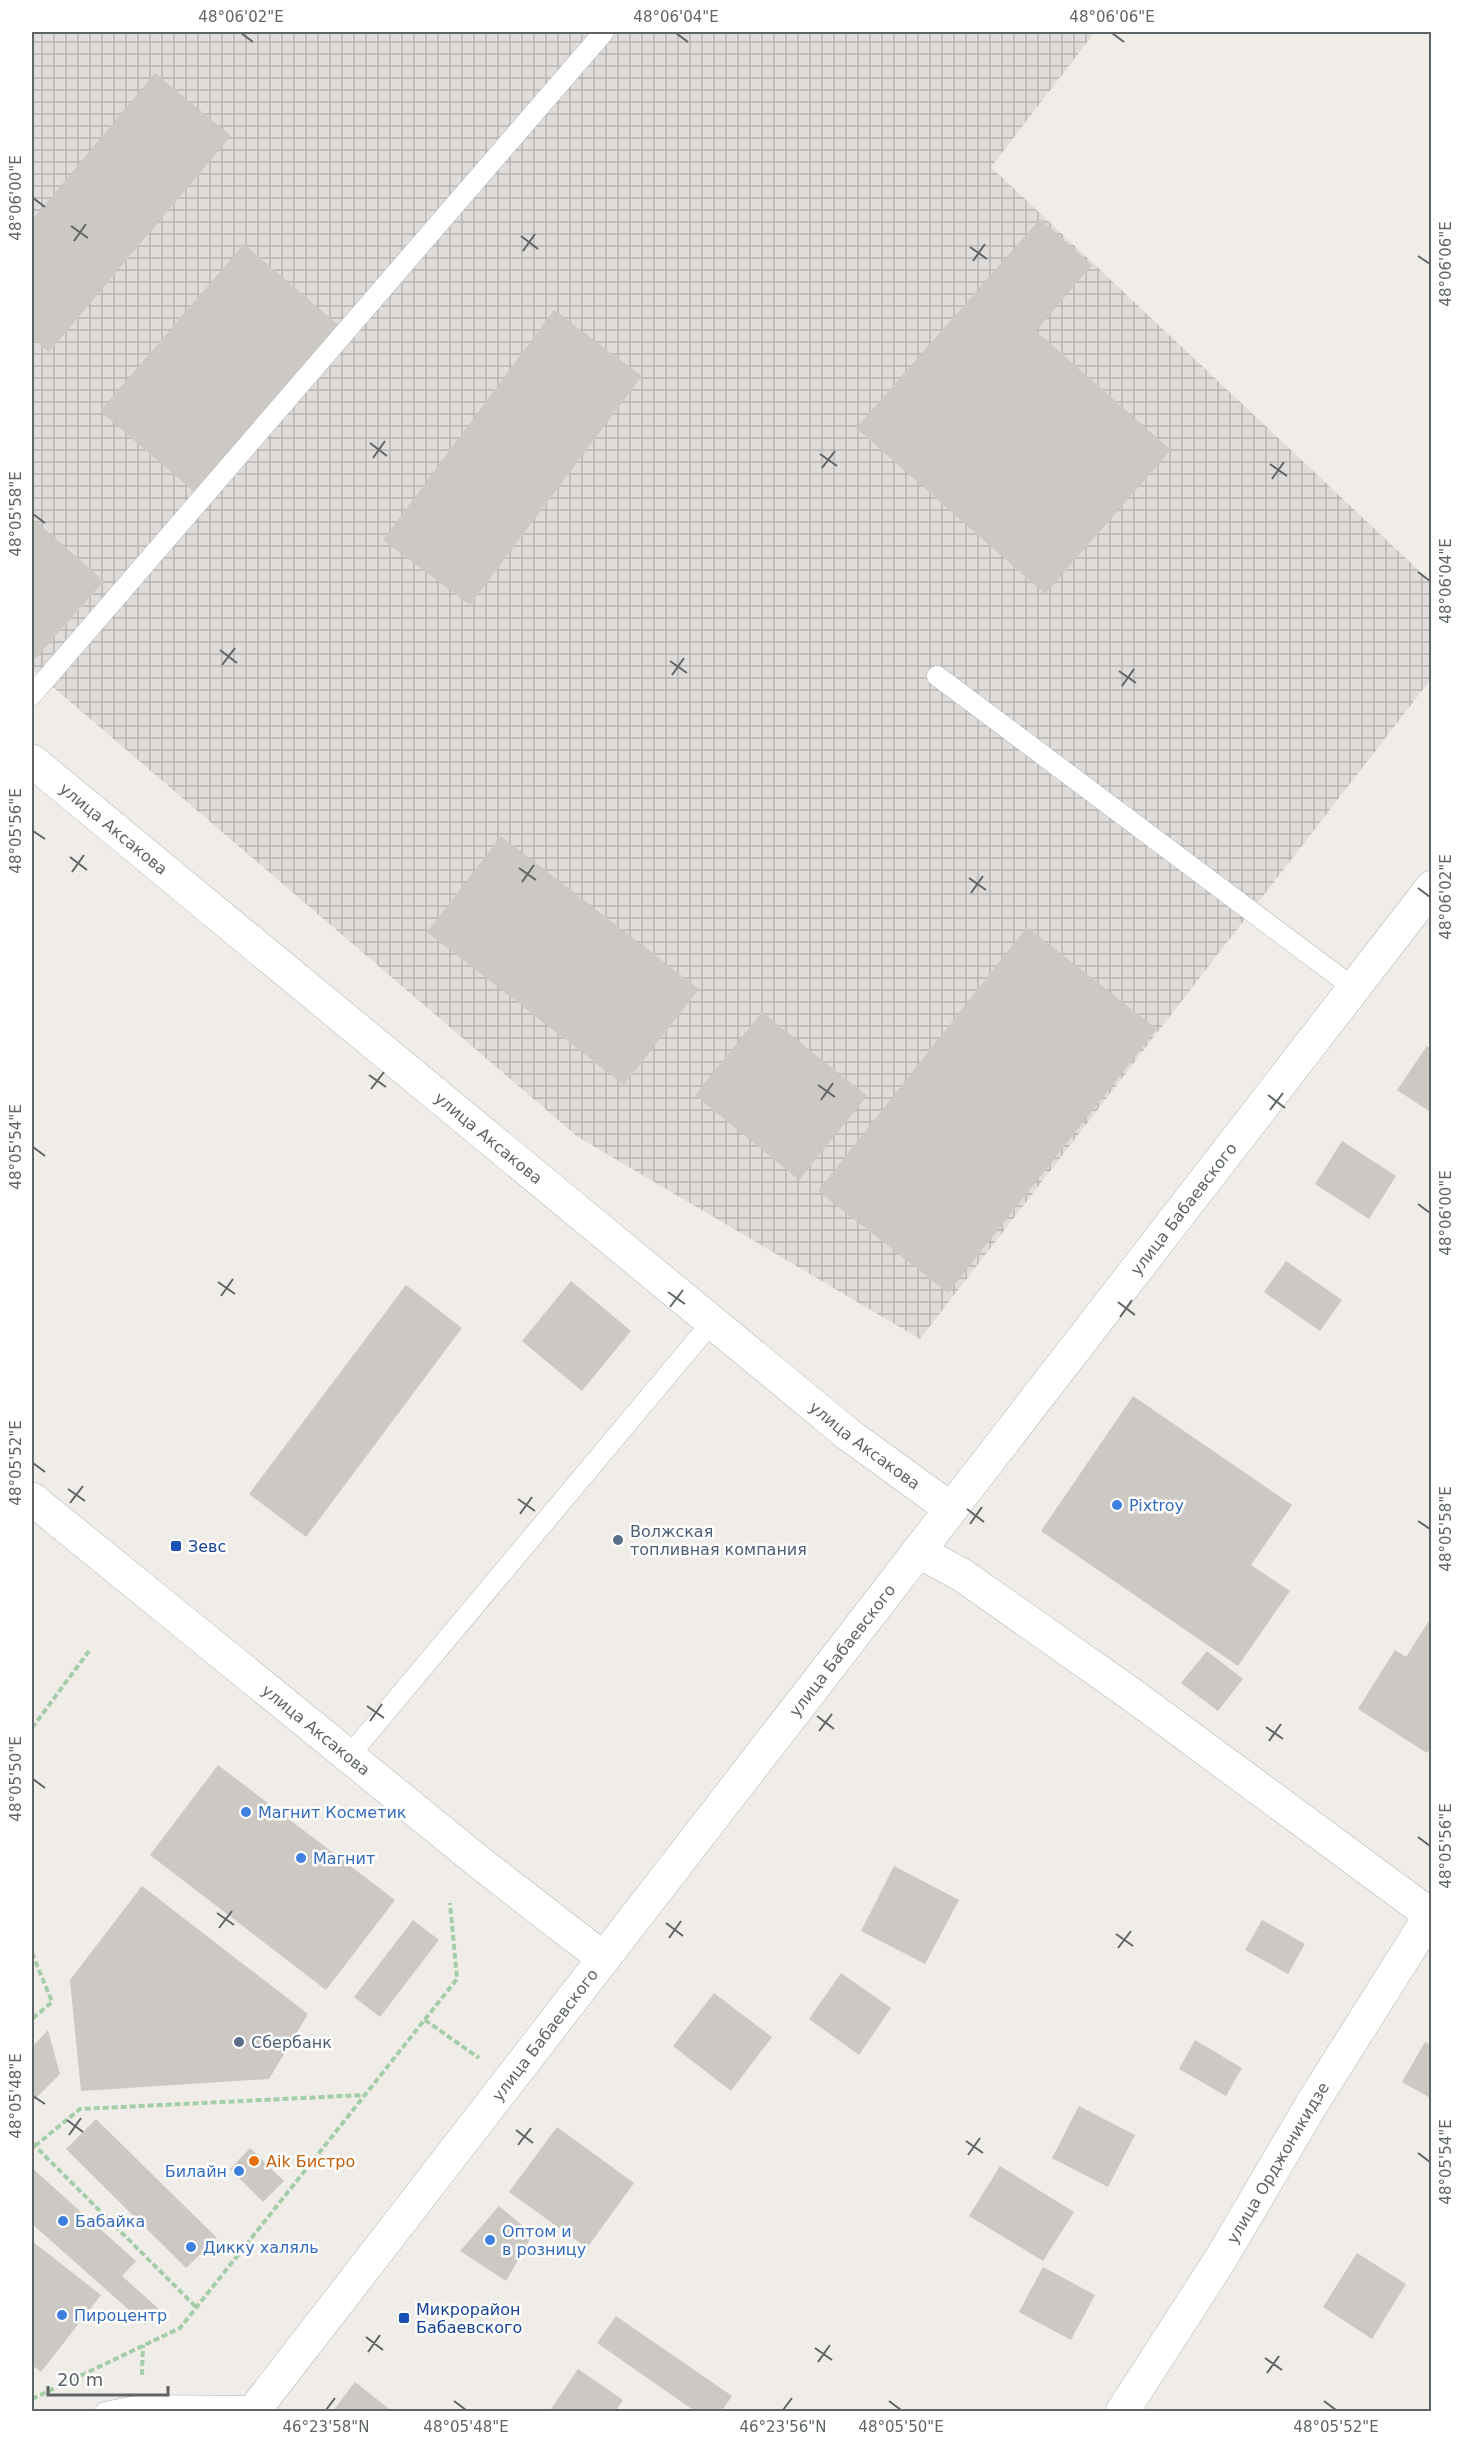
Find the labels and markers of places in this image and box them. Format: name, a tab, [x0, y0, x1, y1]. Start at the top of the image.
place label: Pixtroy	[1129, 1496, 1184, 1515]
marker: Pixtroy	[1110, 1498, 1124, 1512]
place label: Волжская топливная компания	[630, 1522, 807, 1559]
marker: Волжская топливная компания	[611, 1533, 625, 1547]
place label: Зевс	[188, 1537, 226, 1556]
marker: Зевс	[169, 1539, 183, 1553]
place label: Магнит Косметик	[258, 1803, 407, 1822]
marker: Магнит Косметик	[239, 1805, 253, 1819]
place label: Магнит	[313, 1849, 375, 1868]
marker: Магнит	[294, 1851, 308, 1865]
place label: Сбербанк	[251, 2033, 332, 2052]
marker: Сбербанк	[232, 2035, 246, 2049]
place label: Aik Бистро	[266, 2152, 355, 2171]
marker: Aik Бистро	[247, 2154, 261, 2168]
place label: Билайн	[165, 2162, 227, 2181]
marker: Билайн	[232, 2164, 246, 2178]
place label: Бабайка	[75, 2212, 145, 2231]
marker: Бабайка	[56, 2214, 70, 2228]
place label: Оптом и в розницу	[502, 2222, 586, 2259]
marker: Оптом и в розницу	[483, 2233, 497, 2247]
place label: Дикку халяль	[203, 2238, 319, 2257]
marker: Дикку халяль	[184, 2240, 198, 2254]
place label: Микрорайон Бабаевского	[416, 2300, 522, 2337]
place label: Пироцентр	[74, 2306, 167, 2325]
marker: Пироцентр	[55, 2308, 69, 2322]
marker: Микрорайон Бабаевского	[397, 2311, 411, 2325]

